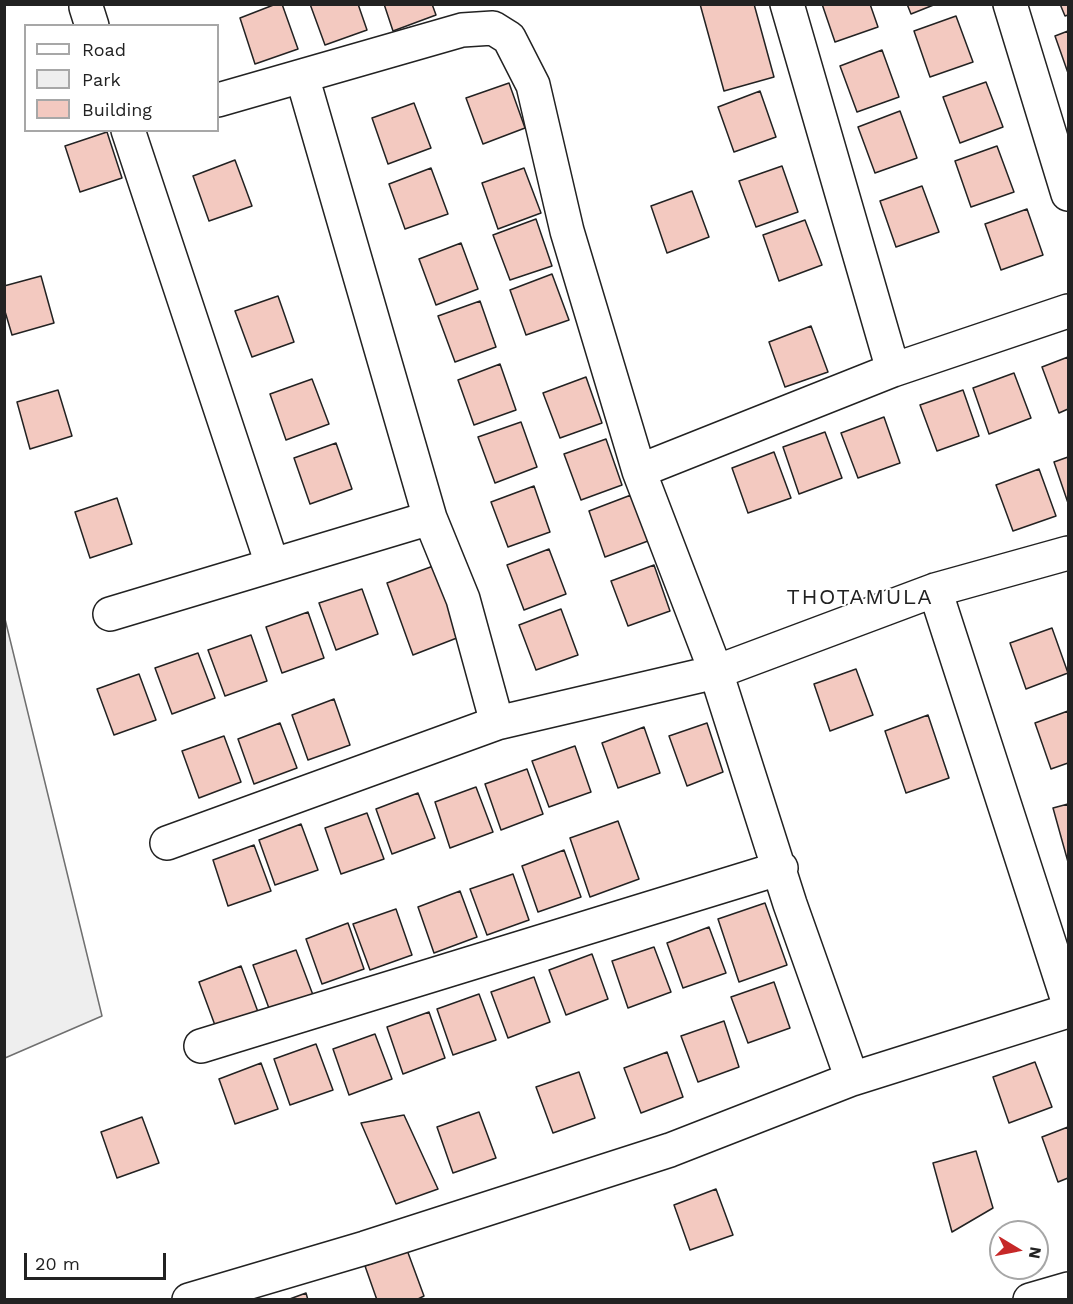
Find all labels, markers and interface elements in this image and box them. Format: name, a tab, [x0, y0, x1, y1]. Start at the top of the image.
legend	[24, 24, 219, 132]
text: Road	[82, 39, 126, 60]
text: Park	[82, 69, 121, 90]
text: Building	[82, 99, 152, 120]
district label: THOTAMULA	[787, 585, 933, 611]
north arrow	[989, 1220, 1049, 1280]
scale bar	[27, 1241, 170, 1279]
text: N	[1025, 1245, 1046, 1260]
text: 20 m	[35, 1253, 80, 1274]

